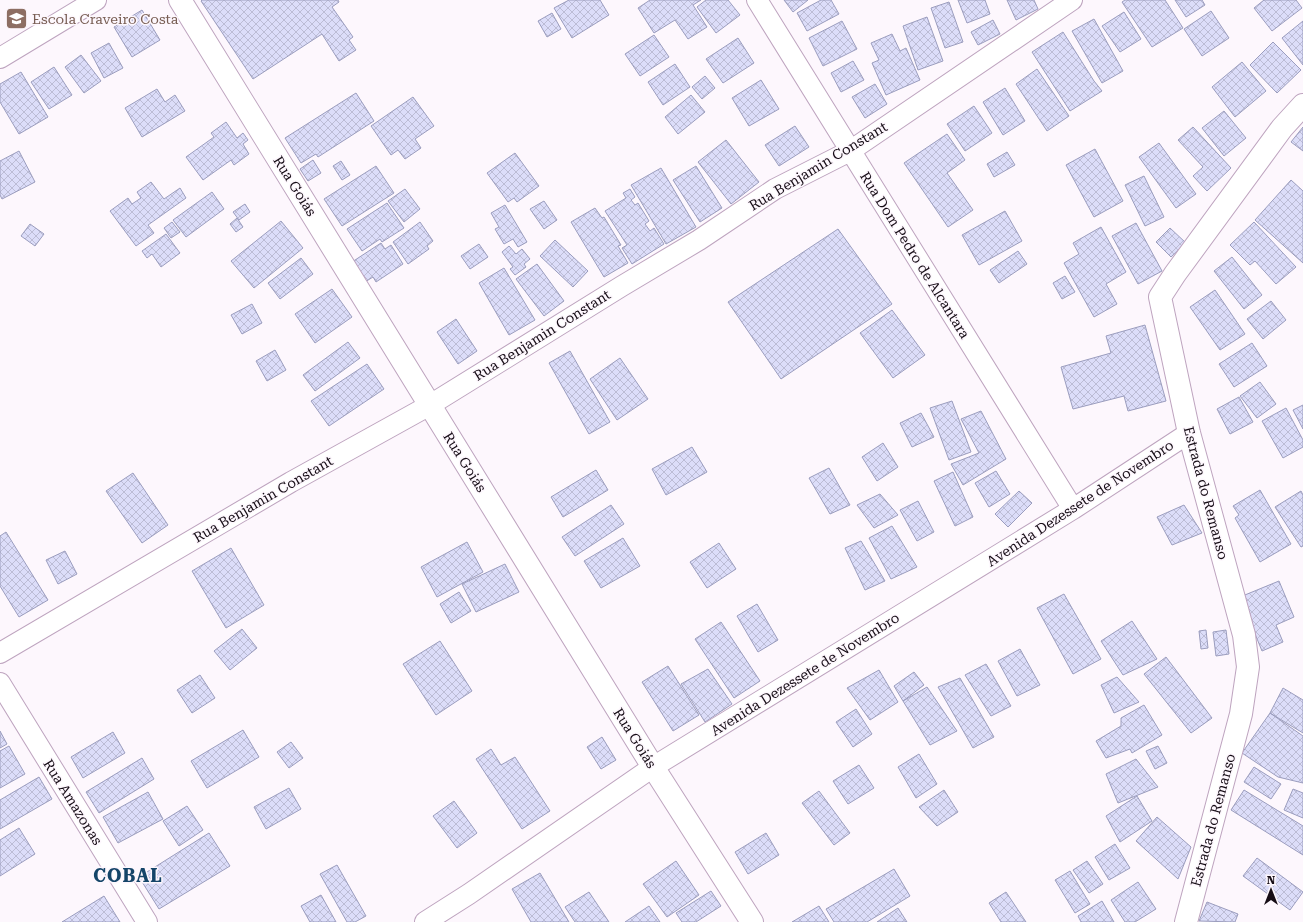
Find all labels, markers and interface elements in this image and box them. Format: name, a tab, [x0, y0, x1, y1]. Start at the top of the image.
school or university icon: Escola Craveiro Costa	[3, 6, 29, 32]
place label: Escola Craveiro Costa	[32, 11, 179, 27]
street label: Rua Benjamin Constant	[746, 118, 890, 214]
street label: Rua Goiás	[270, 153, 320, 219]
street label: Rua Dom Pedro de Alcantara	[857, 169, 973, 342]
street label: Rua Benjamin Constant	[471, 286, 613, 384]
street label: Estrada do Remanso	[1181, 425, 1231, 561]
street label: Rua Goiás	[440, 429, 490, 495]
street label: Avenida Dezessete de Novembro	[984, 437, 1176, 569]
street label: Rua Benjamin Constant	[190, 452, 336, 546]
street label: Avenida Dezessete de Novembro	[708, 609, 902, 739]
street label: Rua Goiás	[610, 705, 660, 771]
street label: Estrada do Remanso	[1188, 752, 1238, 888]
street label: Rua Amazonas	[40, 756, 106, 848]
district label: COBAL	[93, 865, 163, 886]
north arrow	[1251, 870, 1291, 910]
text: N	[1267, 874, 1276, 887]

